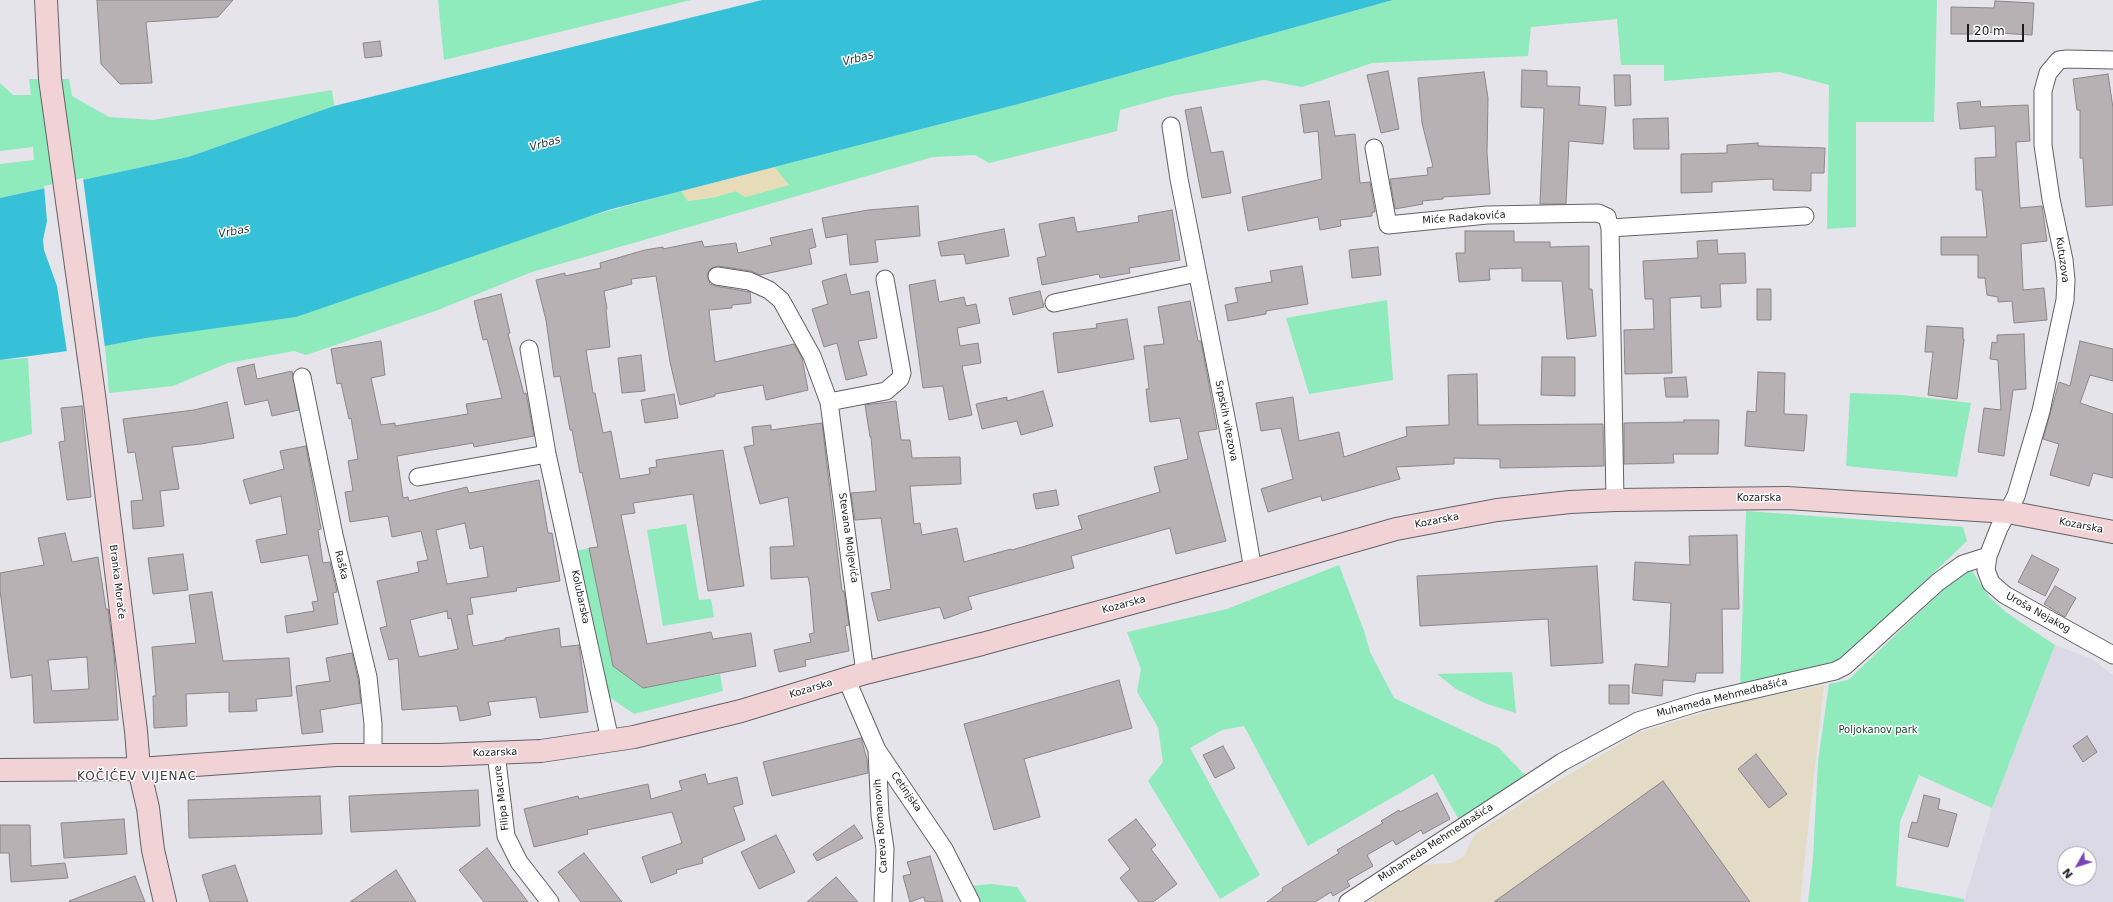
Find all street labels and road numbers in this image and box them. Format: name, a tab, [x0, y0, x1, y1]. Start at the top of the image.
street label: Miće Radakovića	[1422, 209, 1506, 227]
street label: Kutuzova	[2053, 236, 2071, 284]
street label: Srpskih vitezova	[1212, 379, 1240, 463]
street label: Stevana Moljevića	[836, 492, 860, 584]
street label: Kozarska	[1737, 492, 1781, 504]
street label: Kozarska	[1414, 511, 1460, 531]
street label: Kozarska	[2058, 516, 2104, 536]
street label: Branka Morače	[106, 544, 128, 620]
street label: Raška	[332, 549, 350, 581]
street label: Kolubarska	[568, 569, 592, 625]
street label: Uroša Nejakog	[2003, 590, 2073, 636]
street label: Kozarska	[1101, 593, 1147, 617]
street label: Muhameda Mehmedbašića	[1655, 676, 1789, 720]
street label: Kozarska	[788, 677, 834, 701]
street label: Kozarska	[472, 746, 518, 760]
street label: Filipa Macure	[492, 765, 512, 831]
street label: Cetinjska	[888, 770, 924, 814]
street label: Careva Romanovih	[872, 779, 890, 873]
street label: Muhameda Mehmedbašića	[1376, 801, 1496, 885]

